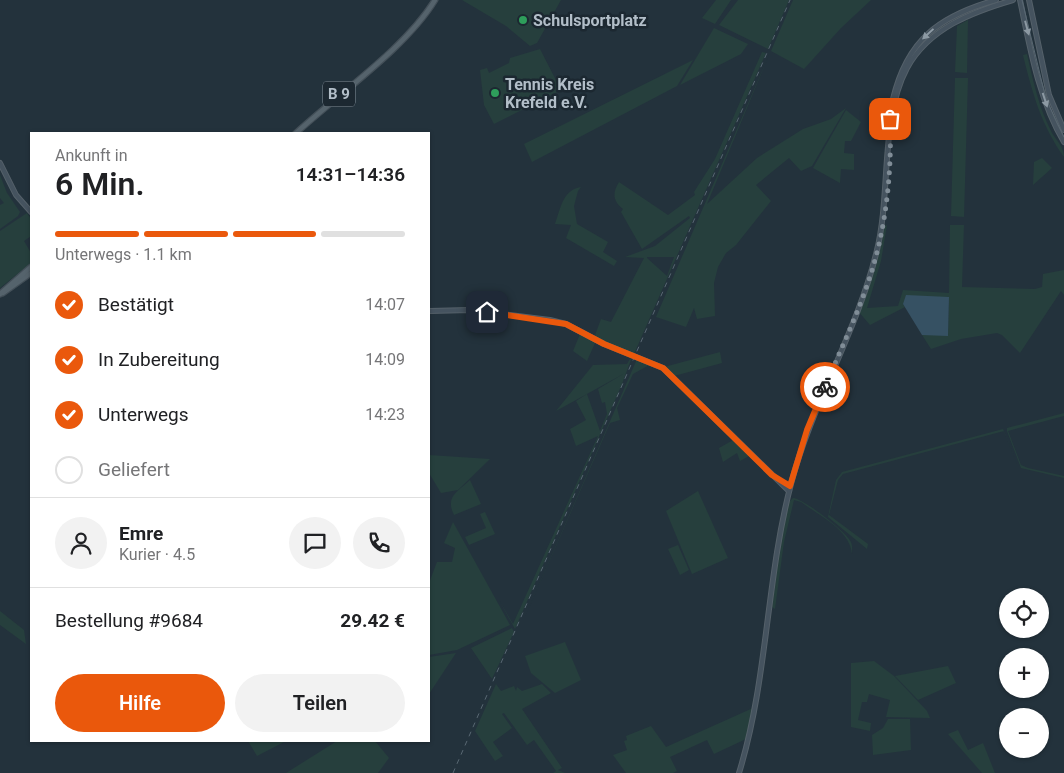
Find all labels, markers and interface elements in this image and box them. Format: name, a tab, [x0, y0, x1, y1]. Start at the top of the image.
place label: Schulsportplatz	[533, 11, 647, 30]
marker: Schulsportplatz	[517, 14, 529, 26]
one-way arrow	[1023, 20, 1031, 35]
one-way arrow	[922, 28, 934, 40]
place label: Tennis Kreis Krefeld e.V.	[505, 75, 594, 112]
road number: B 9	[323, 82, 355, 106]
marker: Tennis Kreis Krefeld e.V.	[489, 87, 501, 99]
one-way arrow	[1041, 93, 1049, 108]
pin	[869, 98, 911, 140]
icon: bag	[876, 105, 904, 133]
text: Ankunft in	[55, 146, 128, 165]
text: 14:31–14:36	[296, 163, 405, 186]
text: 6 Min.	[55, 165, 145, 203]
text: Unterwegs · 1.1 km	[55, 245, 192, 264]
icon: check	[55, 291, 83, 319]
pin	[466, 291, 508, 333]
text: Bestätigt	[98, 293, 174, 316]
text: 14:07	[365, 295, 405, 314]
icon: home	[473, 298, 501, 326]
icon: check	[55, 346, 83, 374]
text: In Zubereitung	[98, 348, 220, 371]
text: 14:09	[365, 350, 405, 369]
courier	[800, 362, 850, 412]
icon: bike	[811, 373, 839, 401]
icon: check	[55, 401, 83, 429]
text: Unterwegs	[98, 403, 189, 426]
text: 14:23	[365, 405, 405, 424]
text: Geliefert	[98, 458, 170, 481]
button: person	[55, 517, 107, 569]
button: chat	[289, 517, 341, 569]
button: phone	[353, 517, 405, 569]
text: Emre	[119, 522, 163, 545]
text: Kurier · 4.5	[119, 545, 195, 564]
map controls	[999, 588, 1049, 758]
button: locate	[999, 588, 1049, 638]
text: Bestellung #9684	[55, 609, 203, 632]
text: 29.42 €	[340, 609, 405, 632]
button: +	[999, 648, 1049, 698]
button: Hilfe	[55, 674, 225, 732]
button: Teilen	[235, 674, 405, 732]
button: −	[999, 708, 1049, 758]

